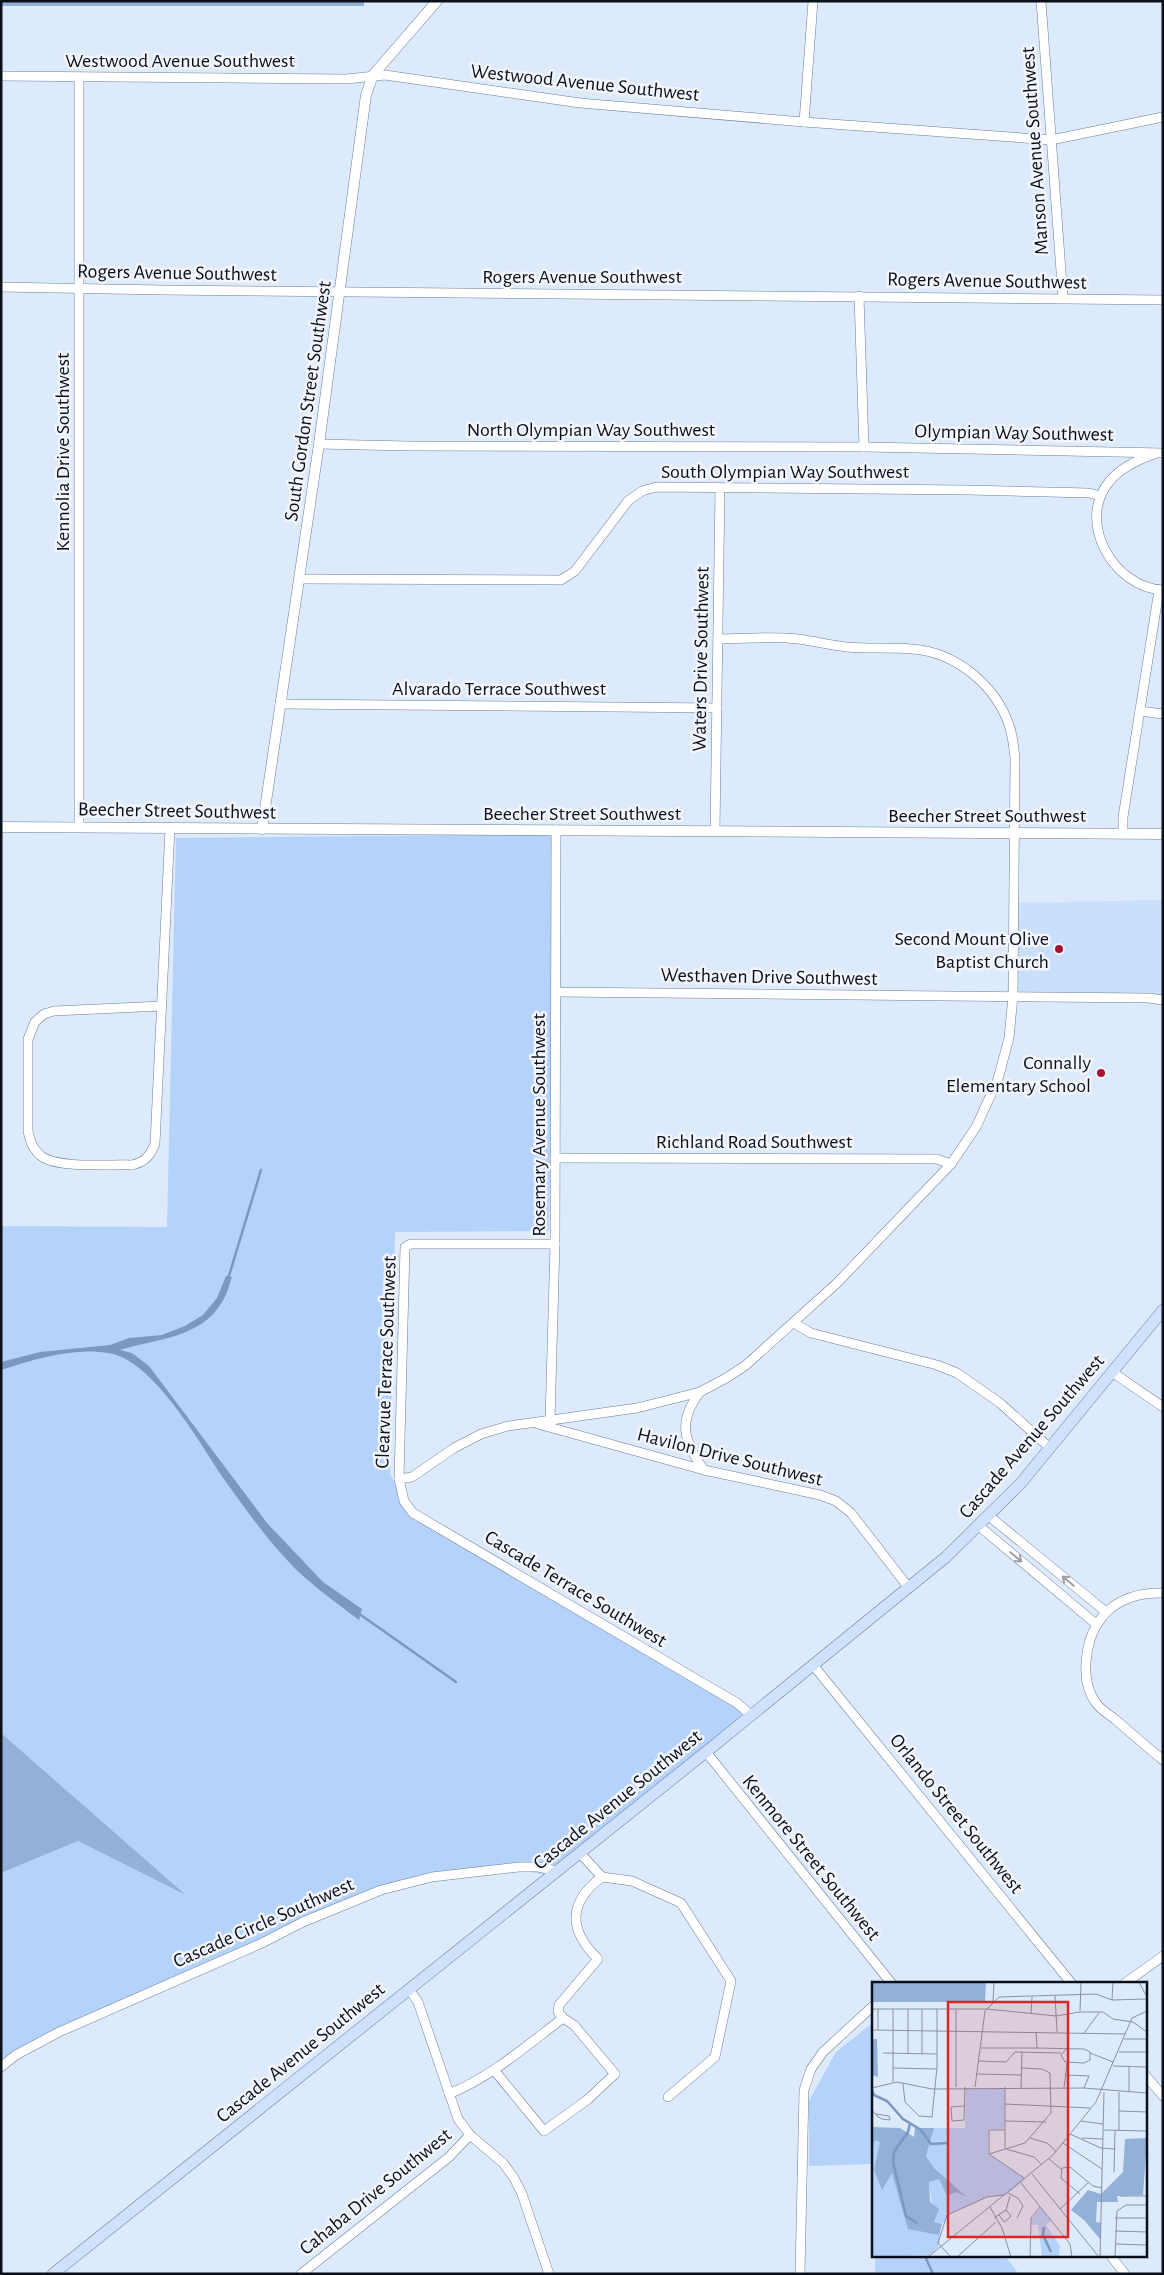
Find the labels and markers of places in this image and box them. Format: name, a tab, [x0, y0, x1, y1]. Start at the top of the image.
place label: Second Mount Olive Baptist Church	[894, 929, 1049, 972]
marker: Second Mount Olive Baptist Church	[1053, 943, 1065, 955]
place label: Connally Elementary School	[946, 1053, 1091, 1096]
marker: Connally Elementary School	[1095, 1067, 1107, 1079]

